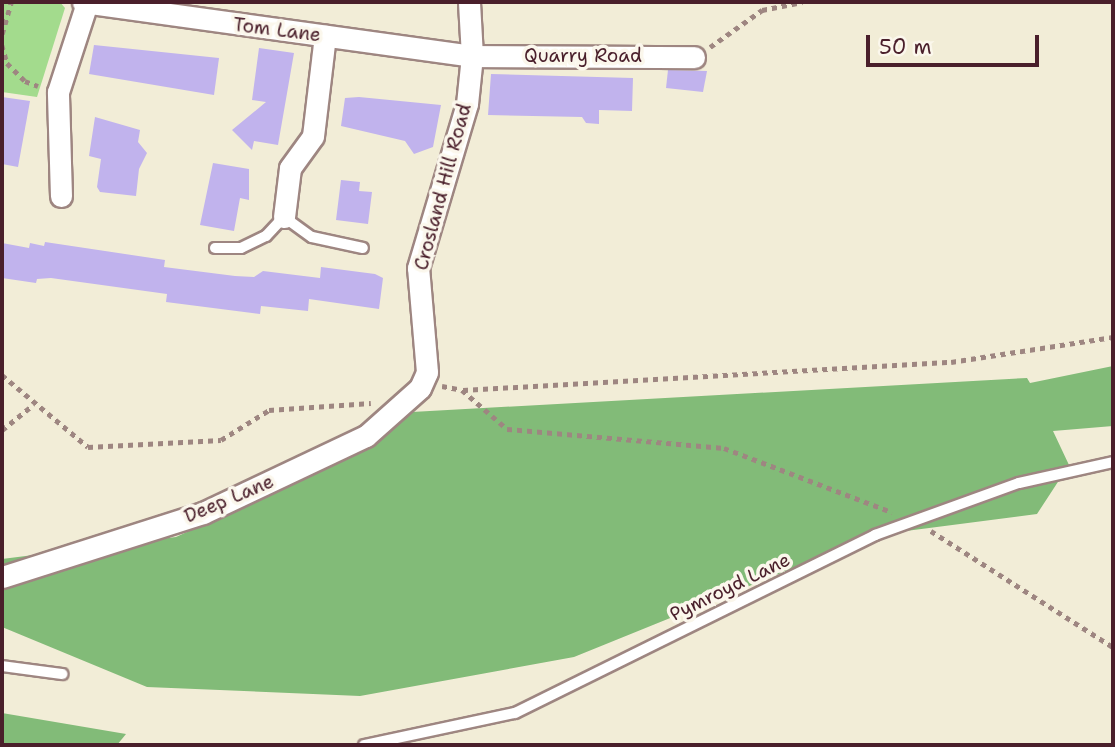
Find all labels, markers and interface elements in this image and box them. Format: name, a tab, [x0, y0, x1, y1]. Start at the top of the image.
street label: Tom Lane	[232, 13, 322, 47]
scale bar	[870, 21, 1043, 65]
text: 50 m	[879, 33, 932, 61]
street label: Quarry Road	[524, 45, 642, 67]
street label: Crosland Hill Road	[410, 101, 476, 273]
street label: Deep Lane	[181, 470, 277, 528]
street label: Pymroyd Lane	[666, 548, 794, 626]

